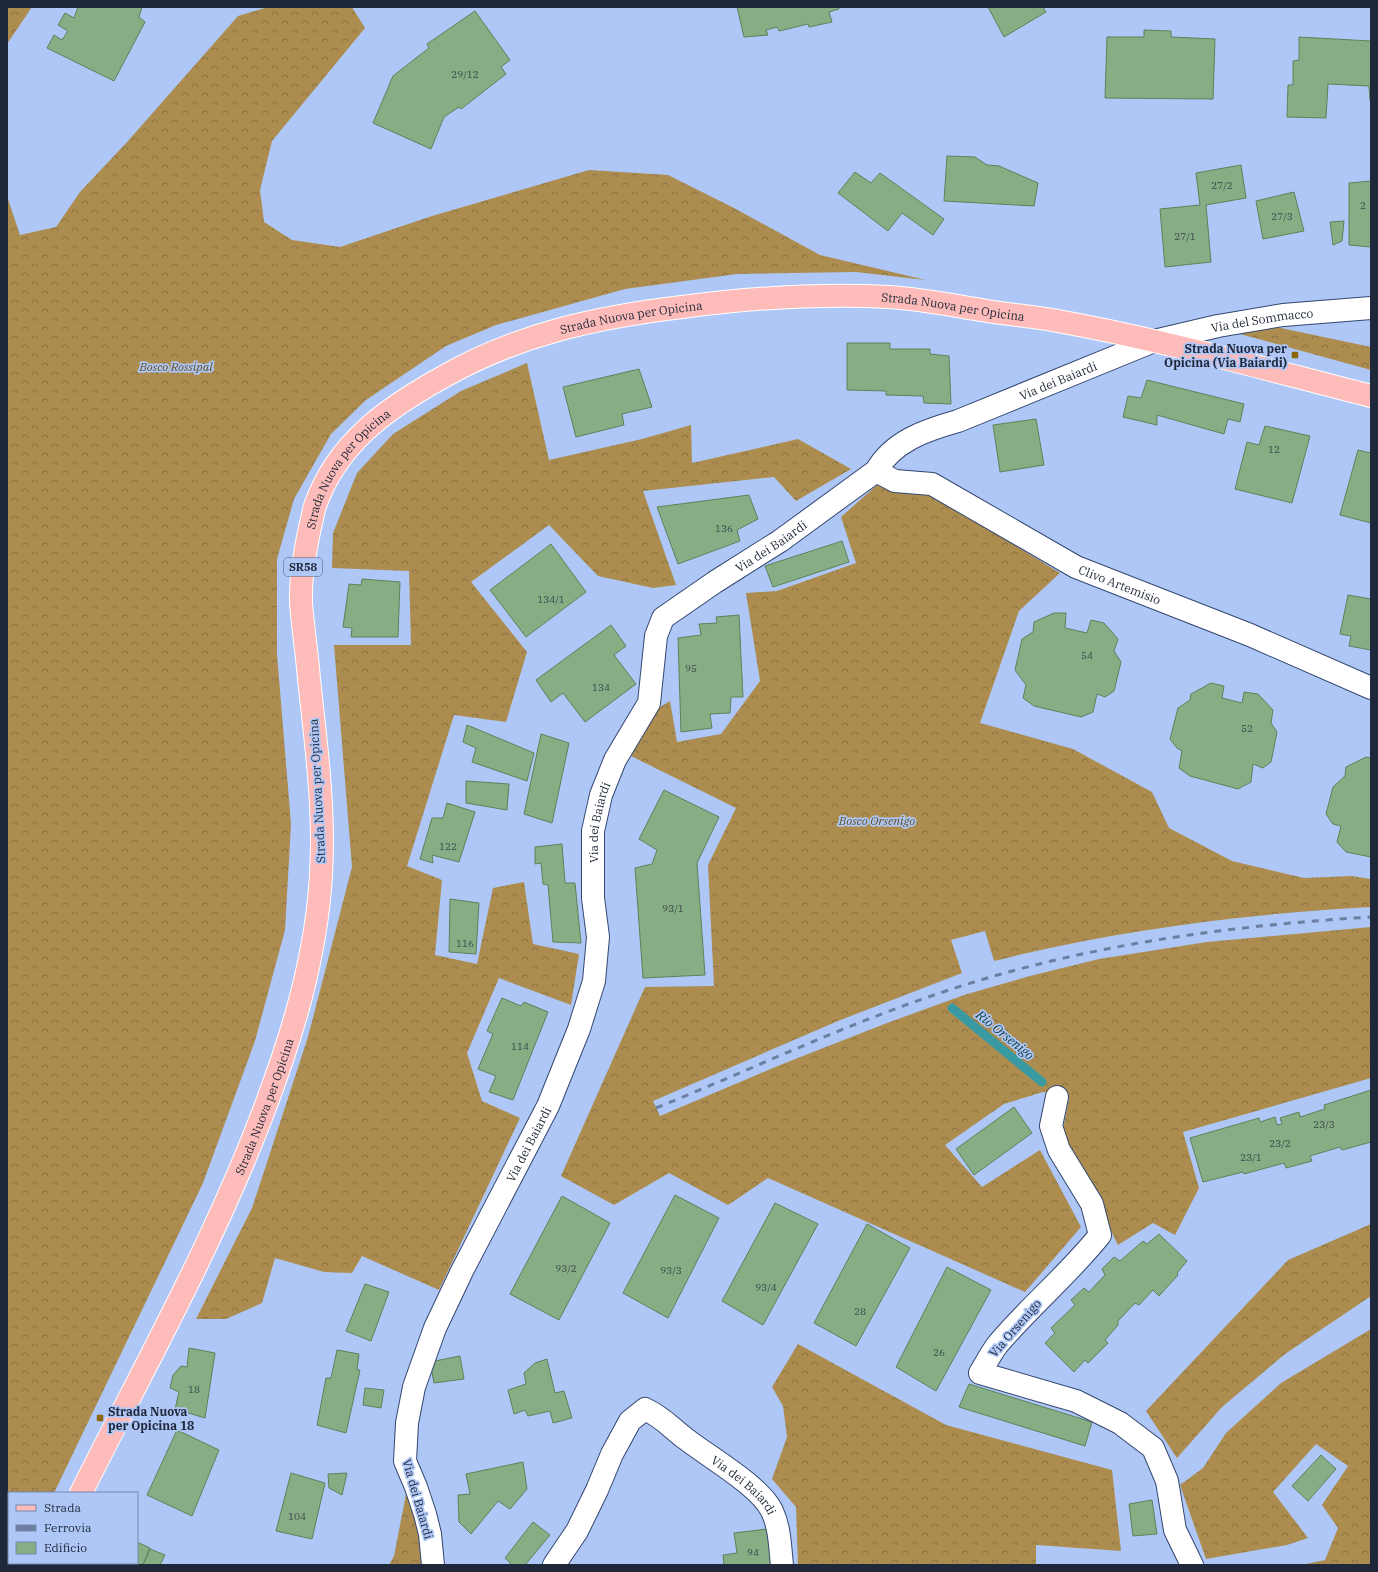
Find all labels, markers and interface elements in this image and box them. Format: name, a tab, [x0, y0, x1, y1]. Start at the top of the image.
house number: 29/12	[451, 68, 479, 81]
house number: 27/2	[1211, 179, 1233, 192]
house number: 2	[1360, 199, 1366, 212]
house number: 27/3	[1271, 210, 1293, 223]
house number: 27/1	[1174, 230, 1196, 243]
street label: Strada Nuova per Opicina	[881, 289, 1026, 324]
street label: Strada Nuova per Opicina	[558, 297, 704, 337]
street label: Via del Sommacco	[1209, 305, 1314, 335]
place label: Strada Nuova per Opicina (Via Baiardi)	[1164, 341, 1287, 370]
marker: Strada Nuova per Opicina (Via Baiardi)	[1290, 350, 1300, 360]
street label: Via dei Baiardi	[1017, 358, 1099, 403]
park label: Bosco Rossipal	[138, 359, 213, 374]
street label: Strada Nuova per Opicina	[302, 405, 393, 531]
house number: 12	[1268, 443, 1280, 456]
street label: Via dei Baiardi	[732, 517, 809, 575]
house number: 136	[715, 522, 733, 535]
road number: SR58	[284, 558, 322, 576]
street label: Clivo Artemisio	[1077, 561, 1163, 607]
house number: 134/1	[537, 593, 565, 606]
house number: 54	[1081, 649, 1093, 662]
house number: 95	[685, 662, 697, 675]
house number: 134	[592, 681, 610, 694]
street label: Strada Nuova per Opicina	[306, 718, 328, 864]
house number: 52	[1241, 722, 1253, 735]
street label: Via dei Baiardi	[586, 779, 613, 863]
park label: Bosco Orsenigo	[838, 813, 915, 828]
house number: 122	[439, 840, 457, 853]
house number: 93/1	[662, 902, 684, 915]
house number: 116	[456, 937, 474, 950]
water label: Rio Orsenigo	[972, 1006, 1038, 1064]
street label: Strada Nuova per Opicina	[231, 1036, 296, 1177]
house number: 114	[511, 1040, 529, 1053]
street label: Via dei Baiardi	[502, 1104, 554, 1184]
house number: 23/3	[1313, 1118, 1335, 1131]
house number: 23/2	[1269, 1137, 1291, 1150]
house number: 23/1	[1240, 1151, 1262, 1164]
house number: 93/2	[555, 1262, 577, 1275]
house number: 93/3	[660, 1264, 682, 1277]
house number: 93/4	[755, 1281, 777, 1294]
street label: Via Orsenigo	[986, 1296, 1044, 1360]
house number: 28	[854, 1305, 866, 1318]
house number: 26	[933, 1346, 945, 1359]
house number: 18	[188, 1383, 200, 1396]
place label: Strada Nuova per Opicina 18	[108, 1404, 194, 1433]
marker: Strada Nuova per Opicina 18	[95, 1413, 105, 1423]
street label: Via dei Baiardi	[709, 1452, 780, 1517]
street label: Via dei Baiardi	[399, 1457, 437, 1541]
legend	[8, 1492, 138, 1564]
text: Strada	[44, 1500, 81, 1515]
house number: 104	[288, 1510, 306, 1523]
text: Ferrovia	[44, 1520, 92, 1535]
text: Edificio	[44, 1540, 87, 1555]
house number: 94	[747, 1546, 759, 1559]

